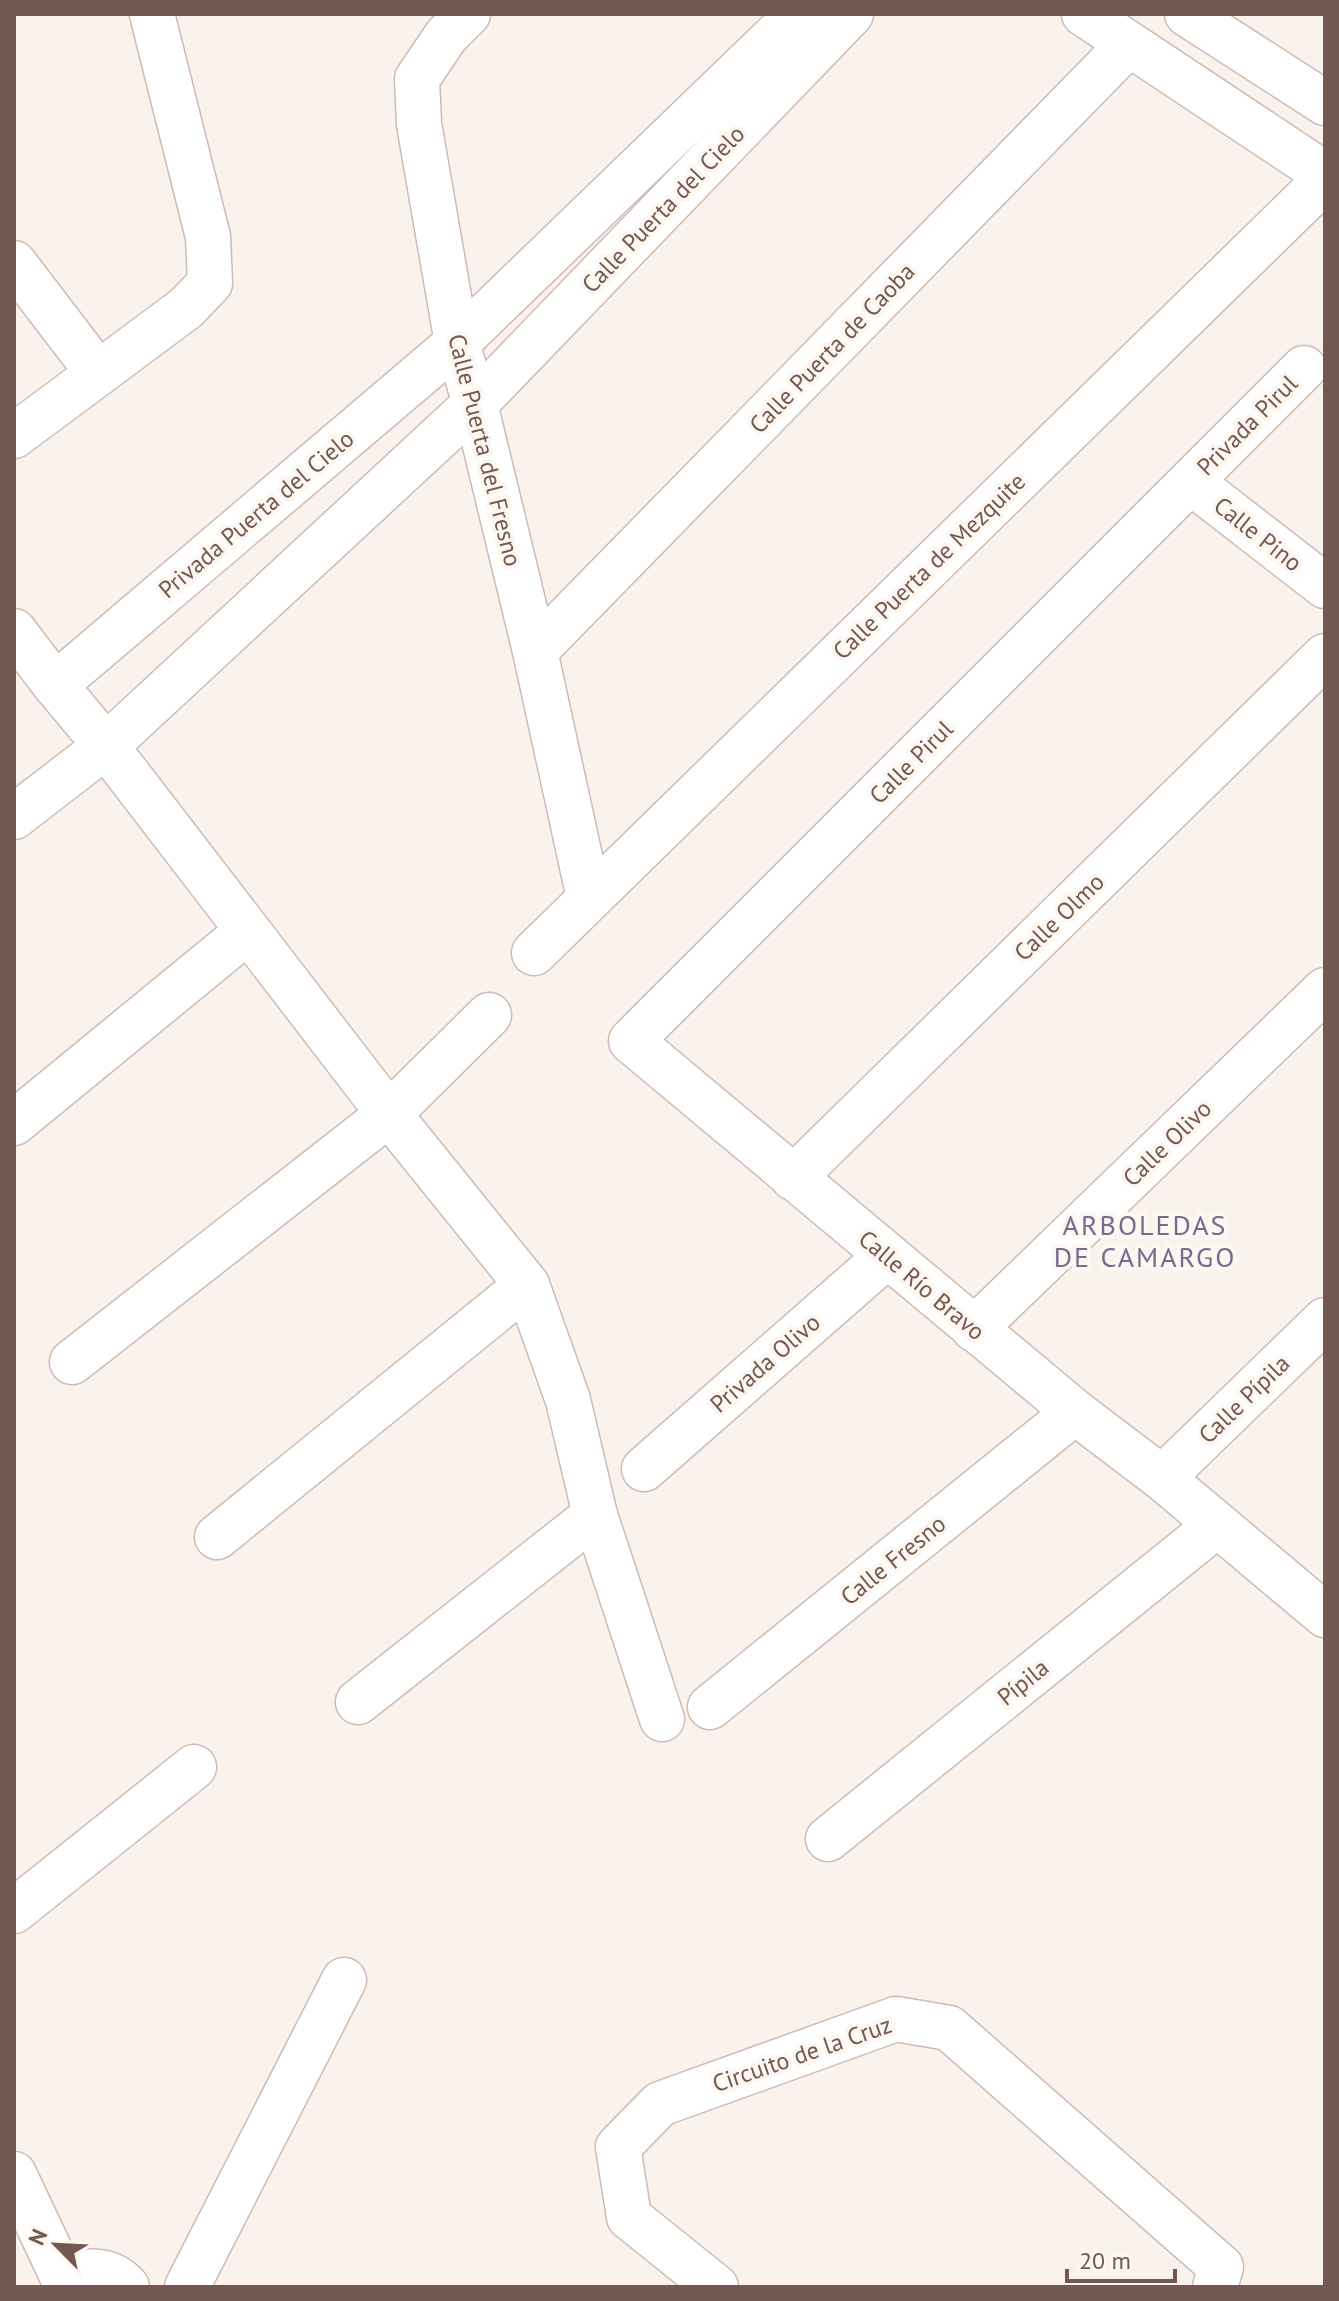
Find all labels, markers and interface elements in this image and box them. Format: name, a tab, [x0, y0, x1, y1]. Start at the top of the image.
street label: Calle Puerta del Cielo	[575, 119, 751, 299]
street label: Calle Puerta de Caoba	[743, 256, 921, 440]
street label: Calle Puerta del Fresno	[441, 331, 529, 569]
street label: Privada Pirul	[1190, 368, 1304, 482]
street label: Privada Puerta del Cielo	[152, 423, 360, 605]
street label: Calle Puerta de Mezquite	[826, 466, 1032, 666]
street label: Calle Pino	[1208, 490, 1308, 578]
street label: Calle Pirul	[863, 714, 959, 810]
street label: Calle Olmo	[1007, 866, 1111, 968]
street label: Calle Olivo	[1116, 1093, 1218, 1193]
district label: ARBOLEDAS DE CAMARGO	[1054, 1206, 1236, 1275]
street label: Calle Río Bravo	[852, 1223, 992, 1347]
street label: Privada Olivo	[704, 1307, 826, 1419]
street label: Calle Pípila	[1192, 1348, 1296, 1450]
street label: Calle Fresno	[834, 1508, 952, 1612]
street label: Pípila	[991, 1652, 1055, 1712]
street label: Circuito de la Cruz	[708, 2009, 896, 2099]
north arrow	[16, 2205, 96, 2285]
text: N	[22, 2225, 53, 2249]
scale bar	[1067, 2233, 1175, 2283]
text: 20 m	[1079, 2245, 1131, 2276]

